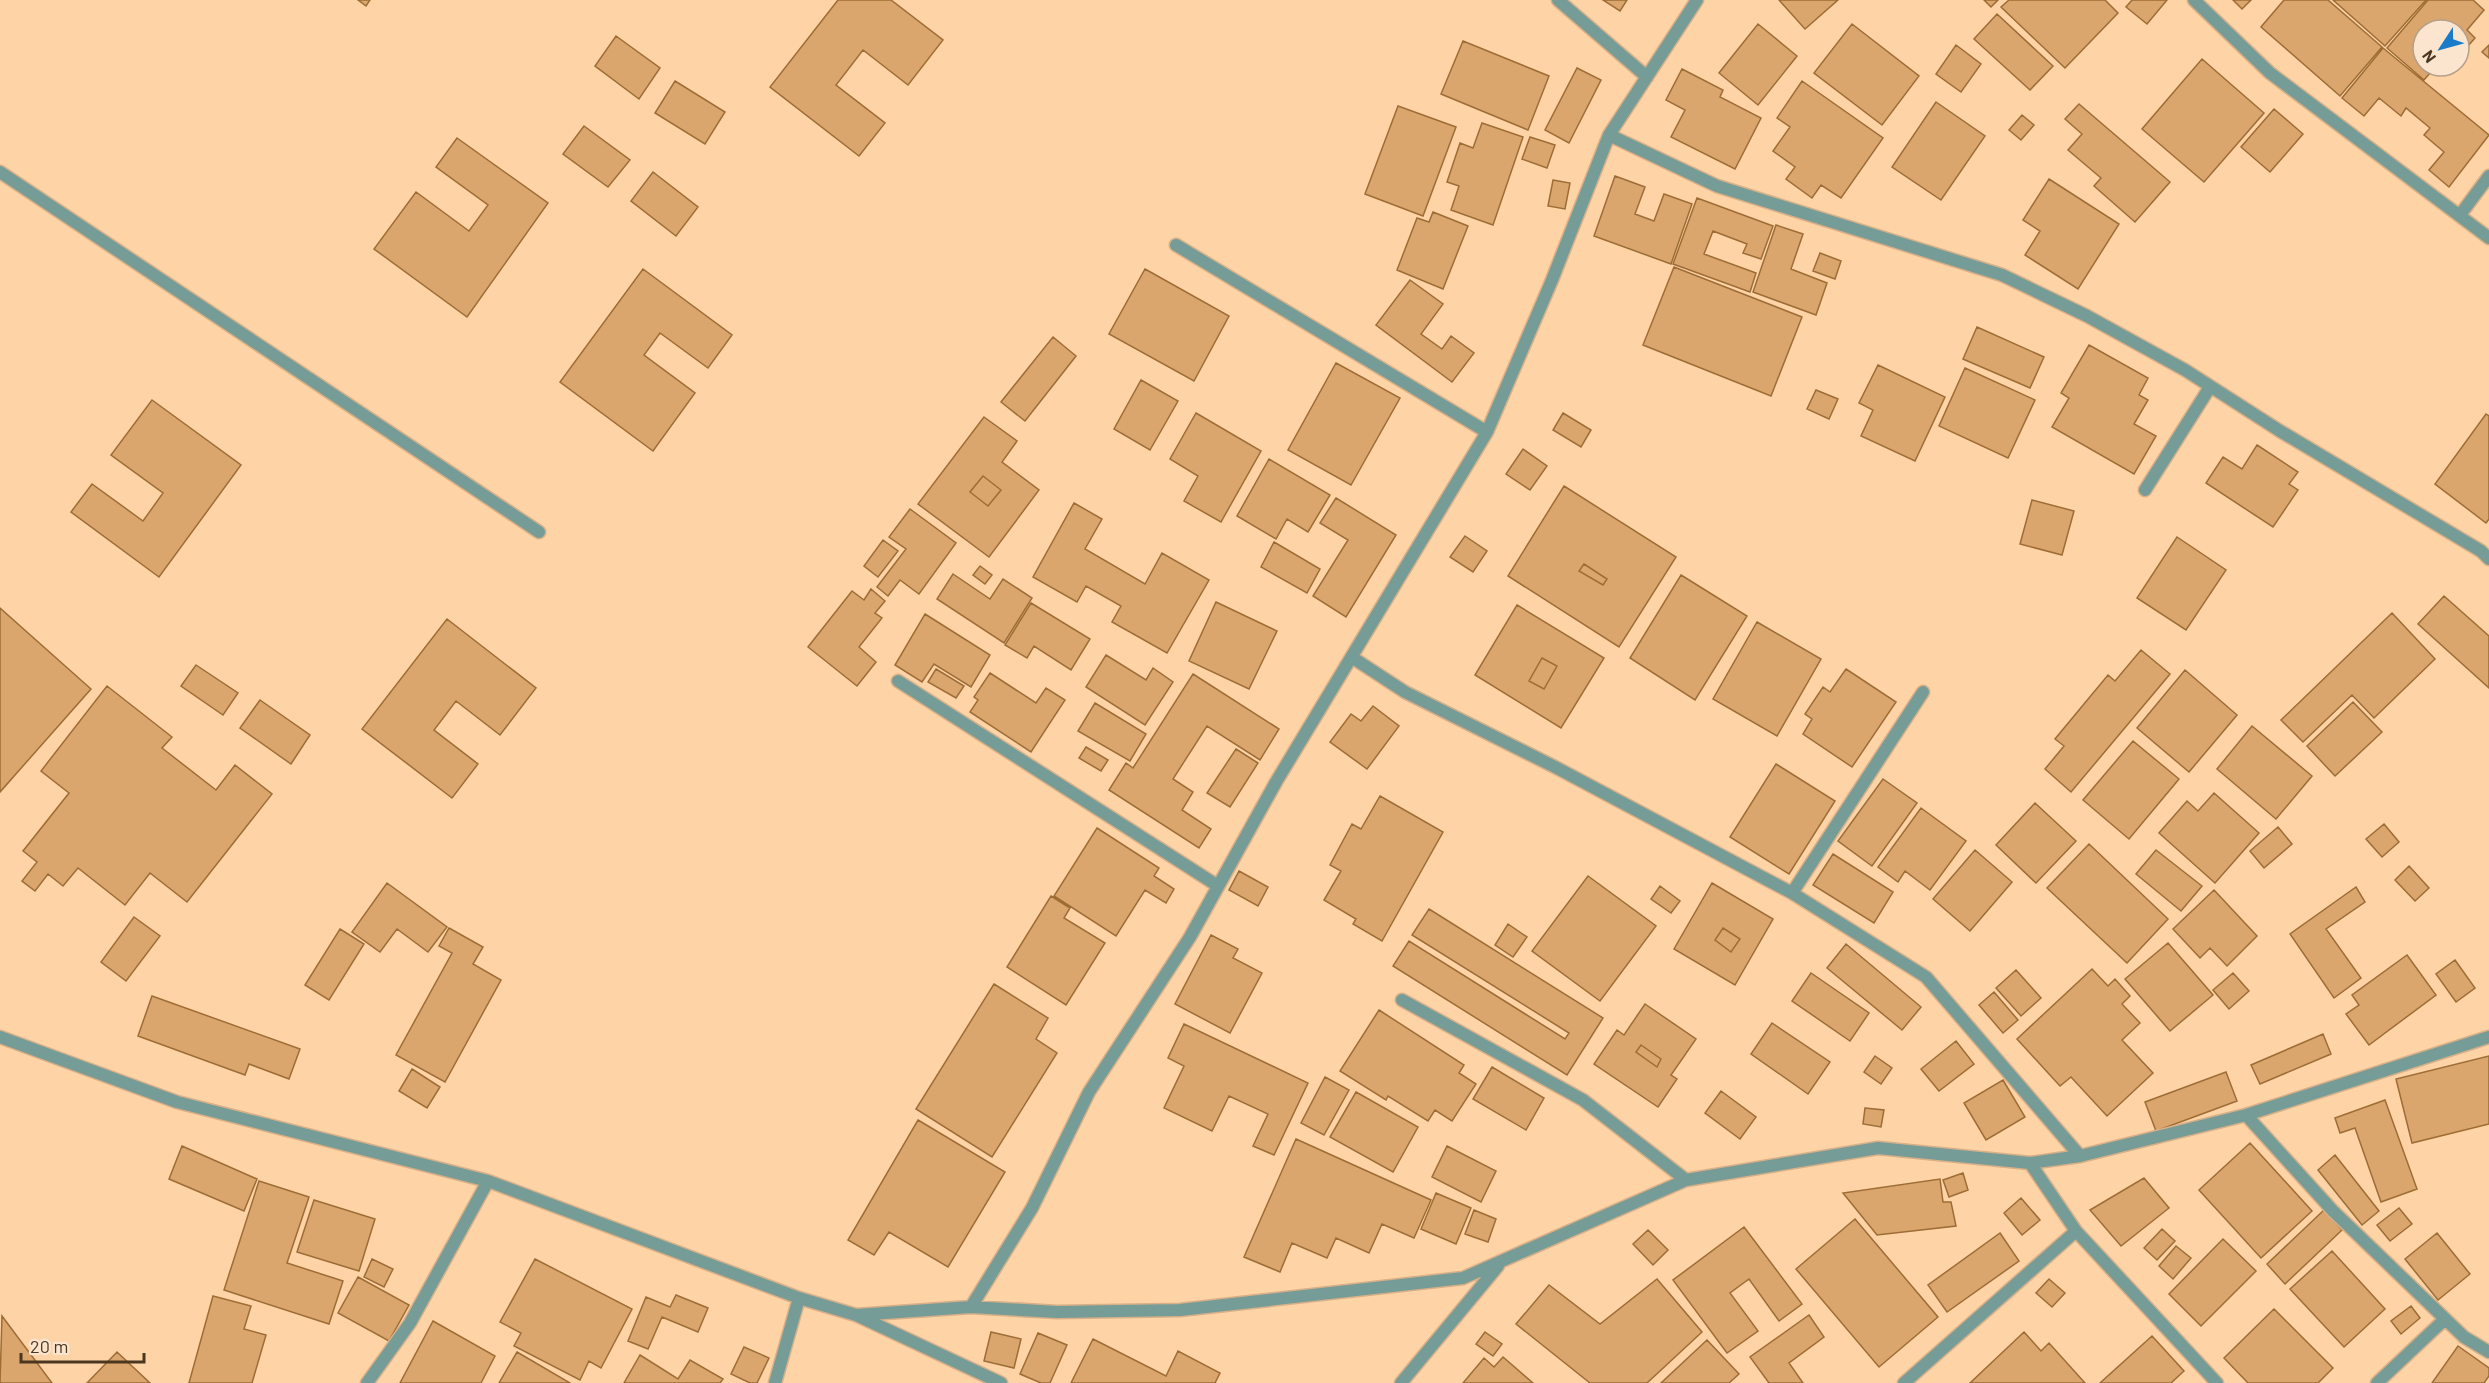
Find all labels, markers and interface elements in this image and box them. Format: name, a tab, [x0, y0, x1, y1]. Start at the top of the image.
north arrow	[2411, 18, 2471, 78]
text: N	[2418, 47, 2439, 67]
scale bar	[21, 1326, 144, 1364]
text: 20 m	[30, 1335, 68, 1357]

